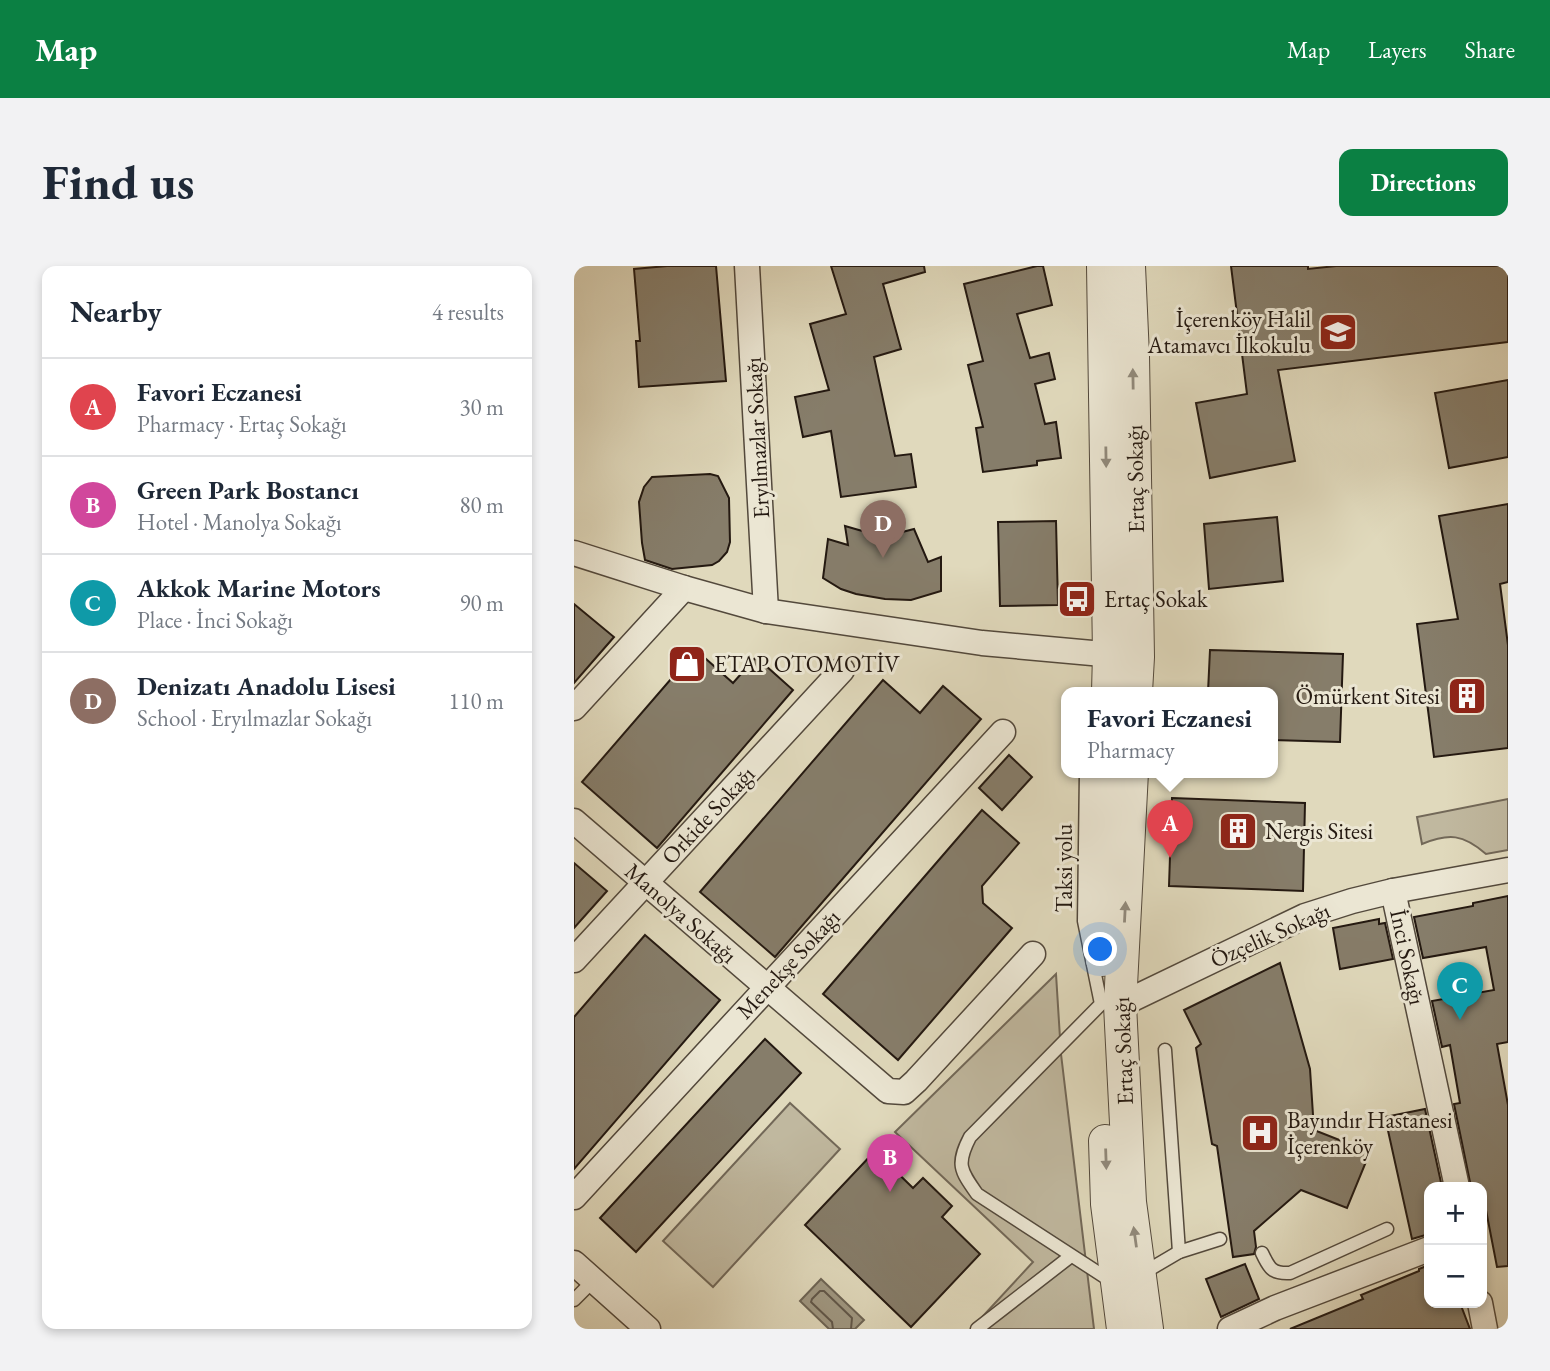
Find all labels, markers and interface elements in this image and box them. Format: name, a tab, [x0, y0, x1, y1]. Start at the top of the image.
text: Map	[35, 28, 97, 71]
text: Map	[1287, 34, 1330, 65]
text: Layers	[1368, 34, 1427, 65]
text: Share	[1465, 34, 1515, 65]
button: Directions	[1339, 149, 1508, 216]
text: Find us	[42, 150, 194, 214]
text: Nearby	[70, 292, 162, 331]
text: 4 results	[432, 297, 504, 327]
place label: İçerenköy Halil Atamavcı İlkokulu	[1147, 304, 1311, 360]
school or university icon: İçerenköy Halil Atamavcı İlkokulu	[1317, 311, 1359, 353]
street label: Eryılmazlar Sokağı	[738, 356, 776, 519]
one-way arrow	[1127, 367, 1139, 389]
text: Favori Eczanesi	[137, 375, 302, 409]
text: A	[85, 392, 101, 422]
text: 30 m	[459, 392, 504, 422]
text: Pharmacy · Ertaç Sokağı	[137, 409, 347, 439]
street label: Ertaç Sokağı	[1119, 424, 1151, 533]
one-way arrow	[1100, 446, 1112, 468]
text: Green Park Bostancı	[137, 473, 359, 507]
text: B	[86, 490, 100, 520]
text: 80 m	[459, 490, 504, 520]
pin: D	[860, 500, 906, 558]
text: Hotel · Manolya Sokağı	[137, 507, 342, 537]
text: Akkok Marine Motors	[137, 571, 381, 605]
bus stop icon: Ertaç Sokak	[1056, 578, 1098, 620]
place label: Ertaç Sokak	[1104, 584, 1209, 614]
text: C	[85, 588, 101, 618]
text: 90 m	[459, 588, 504, 618]
text: Place · İnci Sokağı	[137, 605, 293, 635]
shop icon: ETAP OTOMOTİV	[666, 643, 708, 685]
place label: ETAP OTOMOTİV	[714, 649, 900, 679]
text: Denizatı Anadolu Lisesi	[137, 669, 396, 703]
building icon: Ömürkent Sitesi	[1446, 675, 1488, 717]
place label: Ömürkent Sitesi	[1295, 681, 1440, 711]
text: D	[84, 686, 102, 716]
text: 110 m	[448, 686, 504, 716]
popup	[1061, 687, 1278, 778]
text: Favori Eczanesi	[1087, 701, 1252, 735]
text: School · Eryılmazlar Sokağı	[137, 703, 372, 733]
text: Pharmacy	[1087, 735, 1174, 765]
street label: Orkide Sokağı	[655, 759, 762, 871]
pin: A	[1147, 800, 1193, 858]
building icon: Nergis Sitesi	[1217, 810, 1259, 852]
place label: Nergis Sitesi	[1265, 816, 1373, 846]
street label: Taksi yolu	[1049, 824, 1079, 912]
street label: Manolya Sokağı	[619, 856, 744, 970]
street label: Özçelik Sokağı	[1205, 895, 1335, 975]
one-way arrow	[1120, 901, 1131, 923]
street label: Menekşe Sokağı	[729, 903, 847, 1025]
street label: İnci Sokağı	[1383, 906, 1433, 1008]
your location	[1083, 932, 1117, 966]
pin: C	[1437, 962, 1483, 1020]
street label: Ertaç Sokağı	[1106, 996, 1140, 1106]
place label: Bayındır Hastanesi İçerenköy	[1287, 1105, 1453, 1161]
hospital icon: Bayındır Hastanesi İçerenköy	[1239, 1112, 1281, 1154]
pin: B	[867, 1134, 913, 1192]
one-way arrow	[1100, 1148, 1112, 1170]
map controls	[1424, 1182, 1487, 1308]
button: +	[1424, 1182, 1487, 1245]
one-way arrow	[1129, 1226, 1140, 1248]
button: −	[1424, 1245, 1487, 1308]

